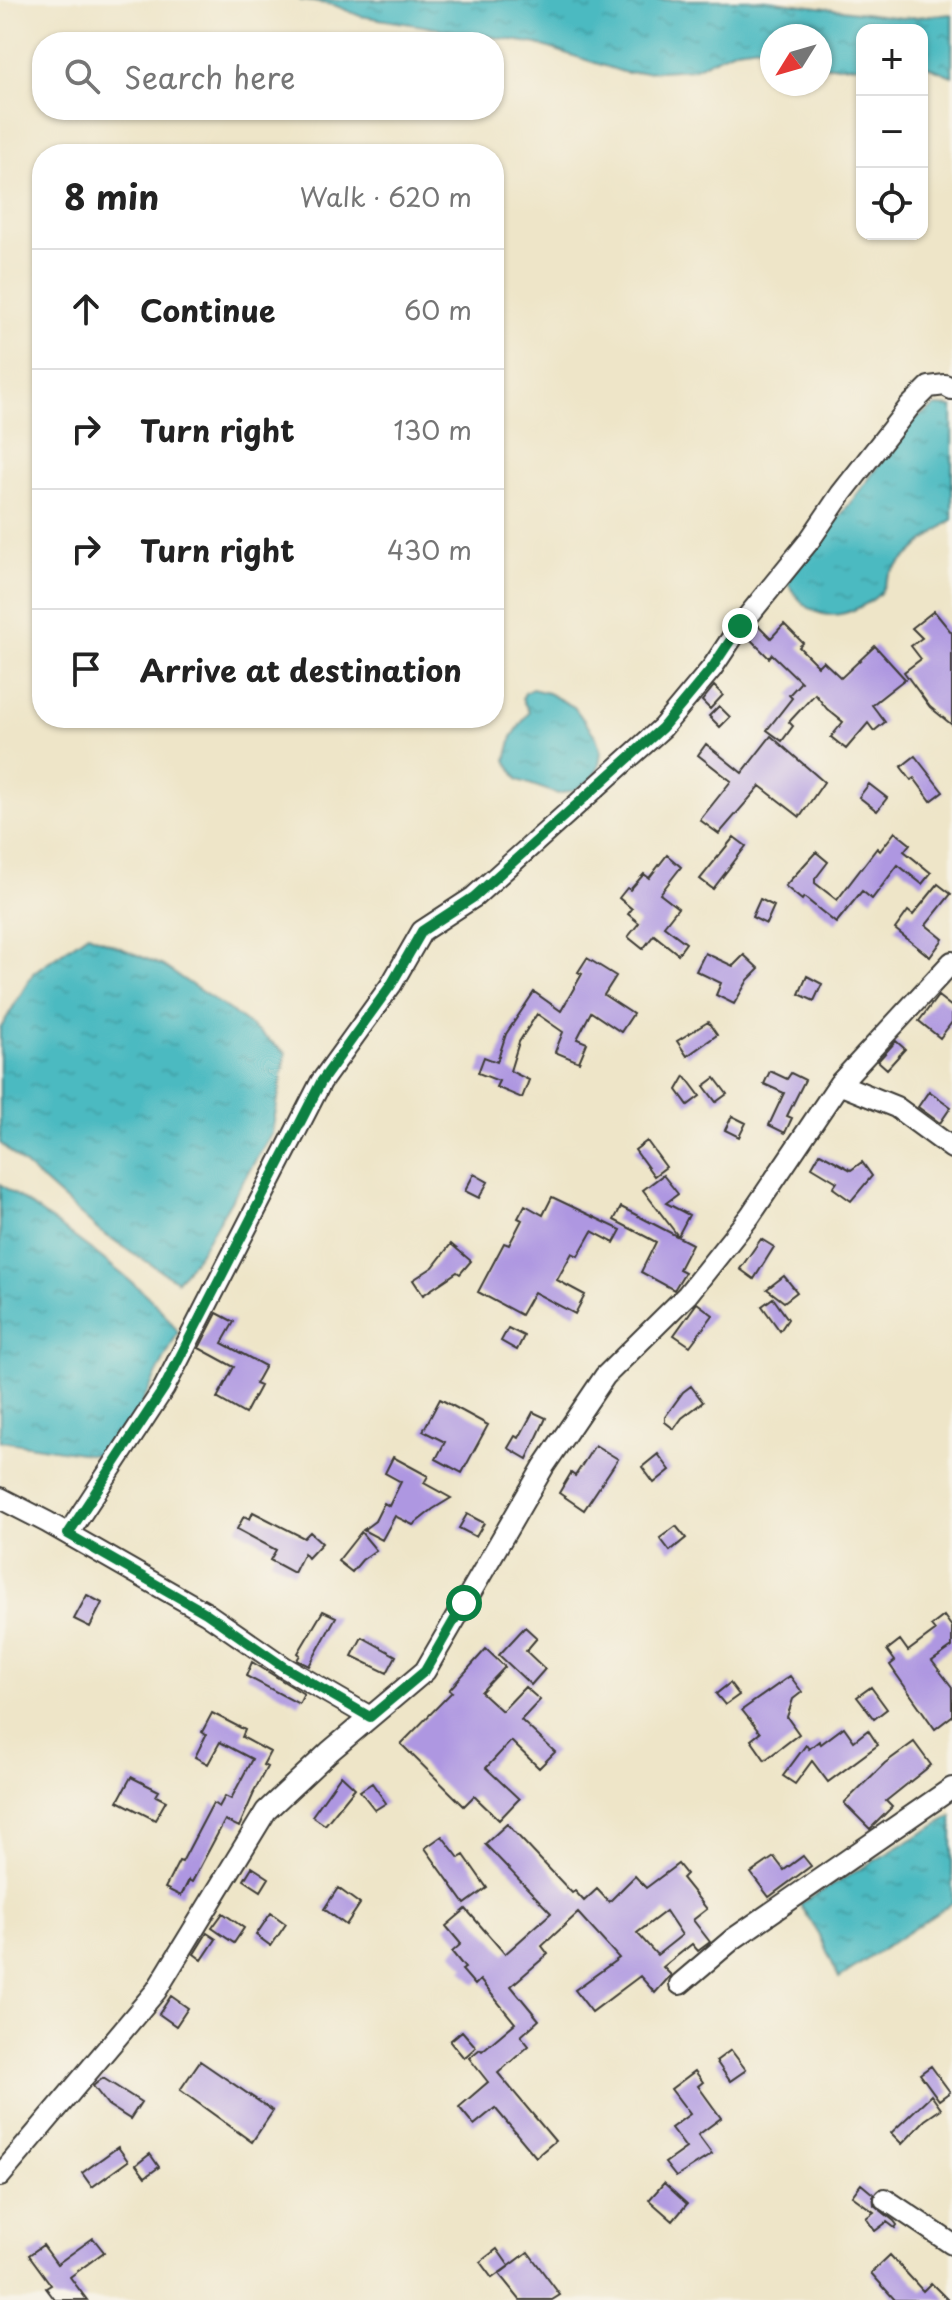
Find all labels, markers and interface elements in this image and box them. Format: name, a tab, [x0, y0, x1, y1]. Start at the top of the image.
north arrow	[760, 24, 832, 96]
map controls	[856, 24, 928, 240]
button: +	[856, 24, 928, 96]
search box	[32, 32, 504, 120]
icon: search	[60, 54, 104, 98]
text: Search here	[124, 54, 296, 99]
button: −	[856, 96, 928, 168]
button: locate	[856, 168, 928, 240]
text: 8 min	[64, 170, 159, 222]
text: Walk · 620 m	[300, 177, 472, 216]
icon: ahead	[64, 287, 108, 331]
text: Continue	[140, 287, 275, 332]
text: 60 m	[404, 290, 472, 329]
icon: right	[64, 407, 108, 451]
text: Turn right	[140, 407, 295, 452]
text: 130 m	[393, 410, 472, 449]
icon: right	[64, 527, 108, 571]
text: Turn right	[140, 527, 295, 572]
text: 430 m	[387, 530, 472, 569]
route end	[722, 608, 758, 644]
icon: arrive	[64, 647, 108, 691]
text: Arrive at destination	[140, 647, 462, 692]
route start	[446, 1585, 482, 1621]

